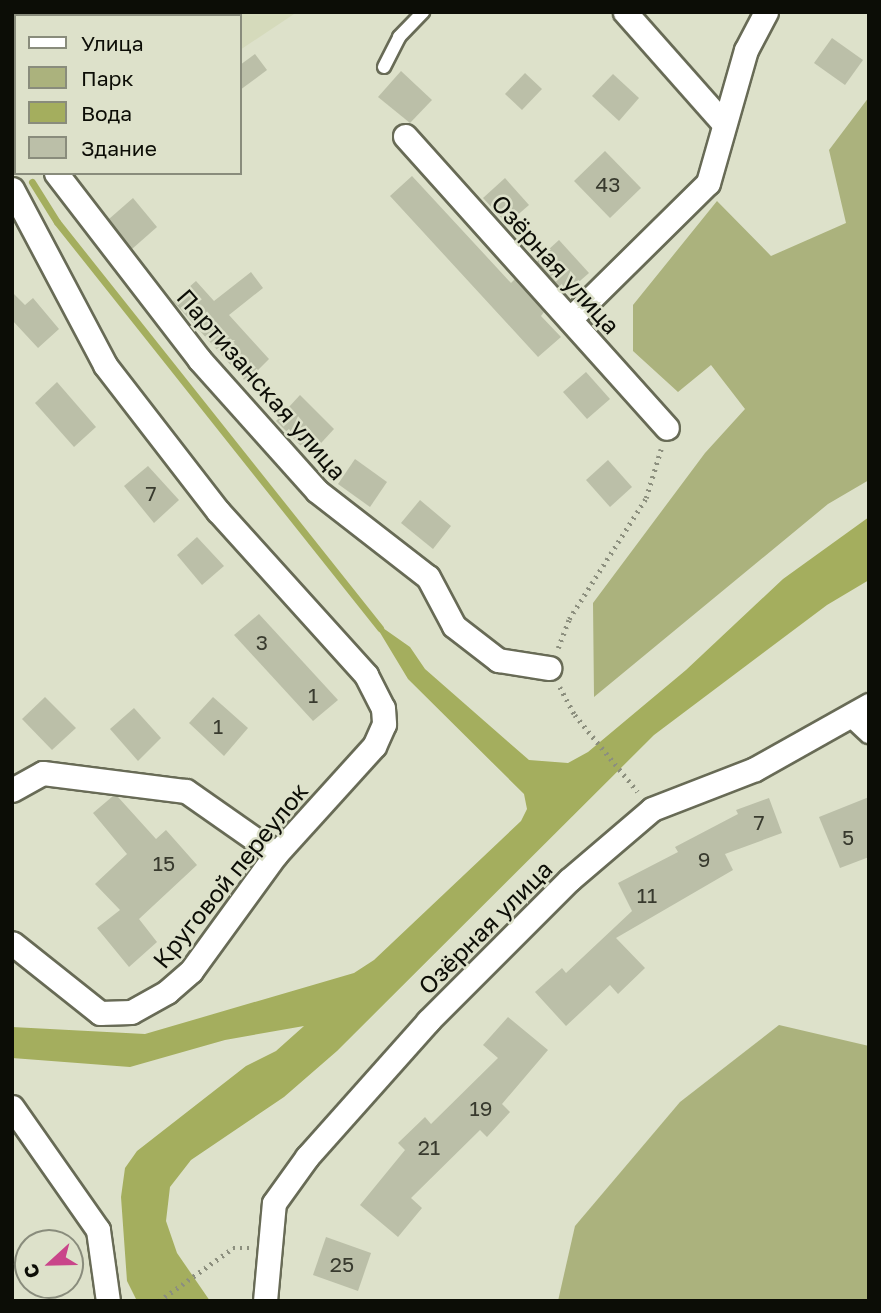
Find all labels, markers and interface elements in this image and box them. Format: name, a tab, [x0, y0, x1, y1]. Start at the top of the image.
legend	[14, 14, 242, 175]
text: Улица	[81, 30, 144, 56]
text: Парк	[81, 65, 134, 91]
text: Вода	[81, 100, 132, 126]
text: Здание	[81, 135, 157, 161]
house number: 43	[595, 171, 621, 197]
street label: Озёрная улица	[486, 189, 626, 339]
street label: Партизанская улица	[171, 283, 353, 485]
house number: 7	[145, 480, 157, 506]
house number: 3	[256, 629, 268, 655]
house number: 1	[308, 682, 318, 708]
house number: 1	[213, 713, 223, 739]
street label: Круговой переулок	[146, 777, 314, 973]
house number: 7	[753, 809, 765, 835]
house number: 5	[842, 824, 854, 850]
house number: 9	[698, 846, 710, 872]
house number: 15	[153, 850, 175, 876]
street label: Озёрная улица	[412, 854, 558, 1000]
house number: 11	[637, 882, 657, 908]
house number: 19	[470, 1095, 492, 1121]
house number: 21	[418, 1134, 440, 1160]
north arrow	[14, 1229, 84, 1299]
house number: 25	[330, 1251, 354, 1277]
text: С	[18, 1261, 44, 1282]

